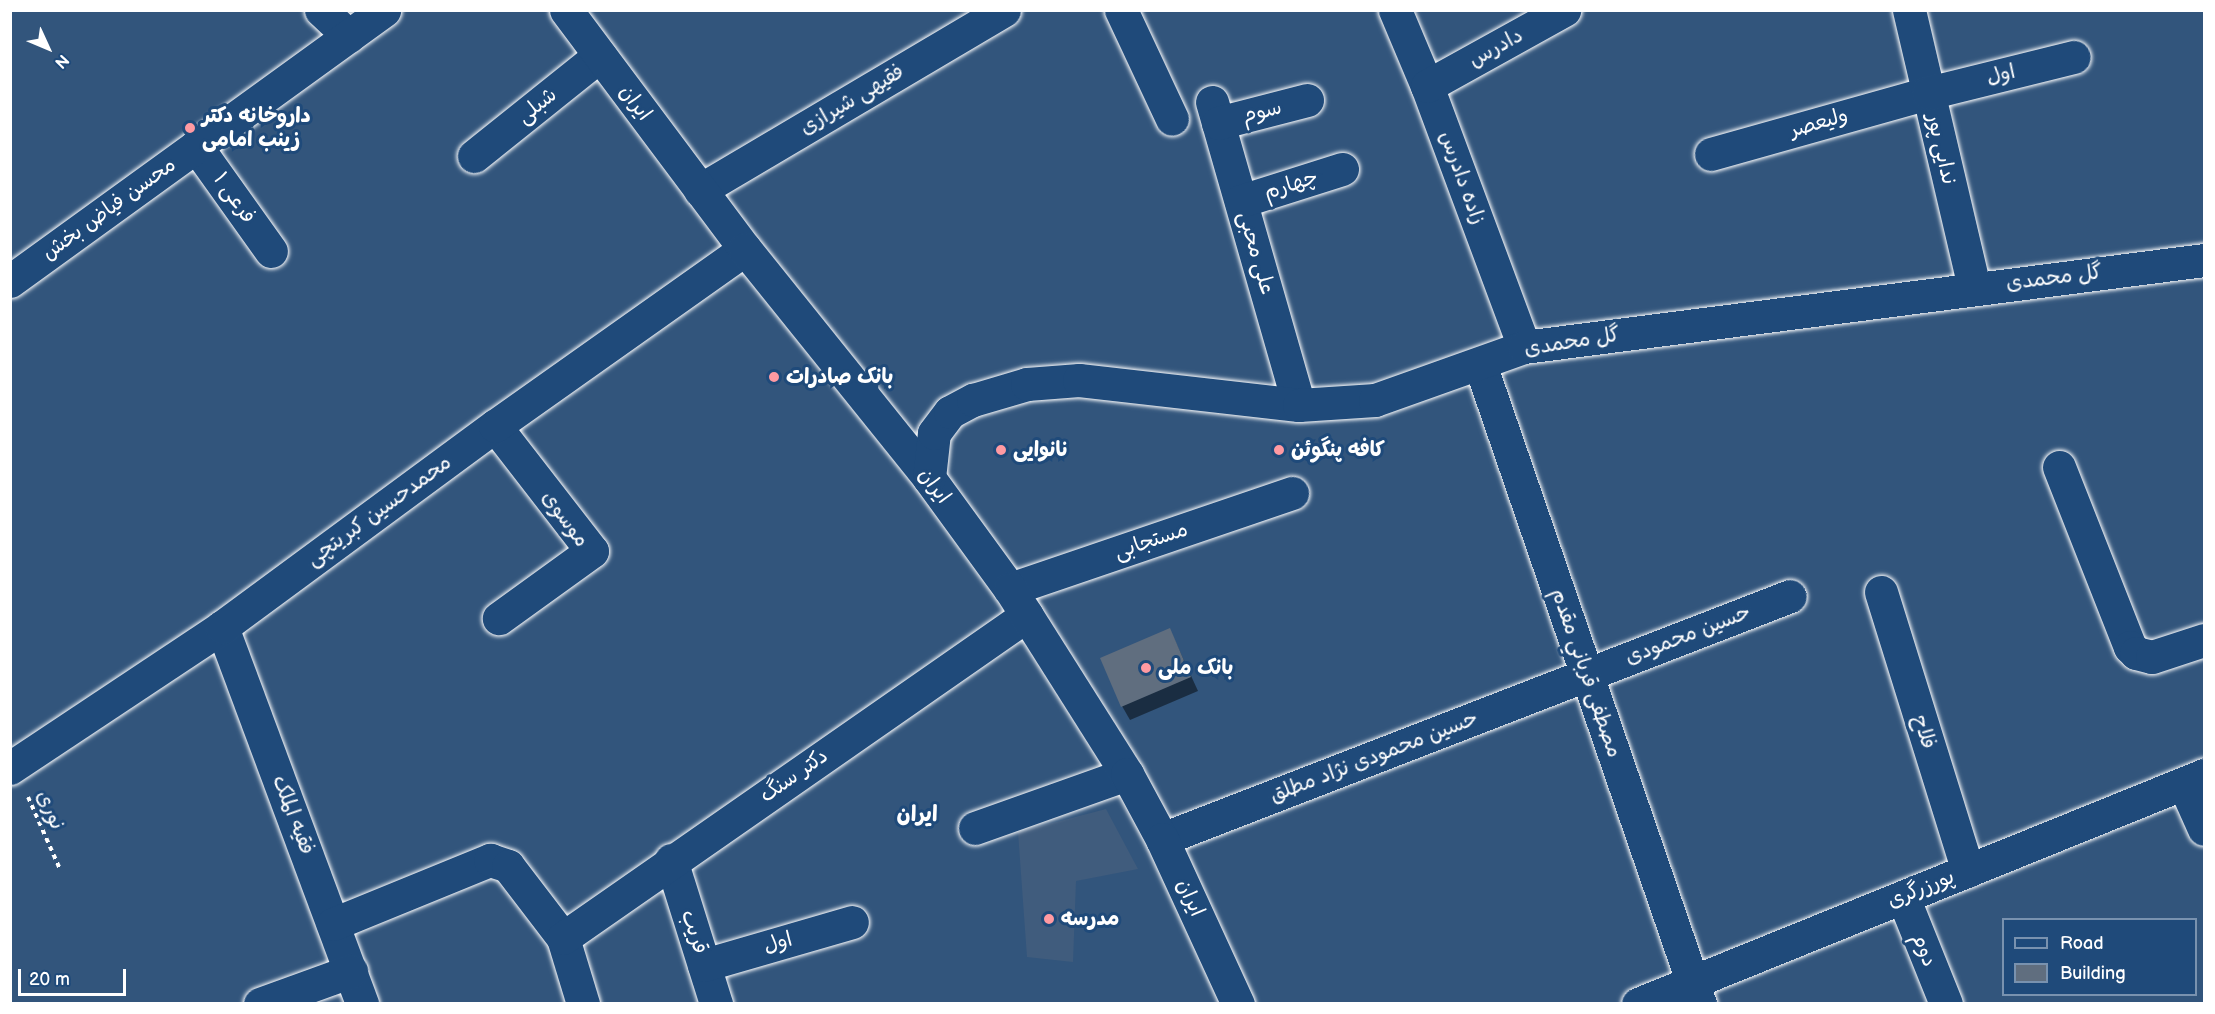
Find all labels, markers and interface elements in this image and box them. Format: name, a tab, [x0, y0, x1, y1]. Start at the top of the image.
north arrow	[18, 18, 78, 78]
street label: دادرس	[1465, 23, 1527, 73]
text: N	[50, 50, 72, 72]
street label: فقیهی شیرازی	[795, 59, 909, 141]
street label: اول	[1984, 59, 2018, 91]
street label: ایران	[613, 80, 657, 126]
street label: شبلی	[512, 82, 562, 130]
street label: سوم	[1240, 95, 1284, 129]
place label: داروخانه دکتر زینب امامی	[202, 103, 311, 153]
street label: ولیعصر	[1787, 103, 1851, 143]
street label: ندایی پور	[1921, 111, 1961, 187]
marker: داروخانه دکتر زینب امامی	[183, 121, 197, 135]
street label: زاده دادرس	[1433, 128, 1491, 228]
street label: محسن فیاض بخش	[37, 152, 181, 266]
street label: چهارم	[1261, 164, 1321, 206]
street label: فرعی ۱	[207, 168, 261, 228]
street label: علی محبی	[1232, 209, 1280, 297]
street label: گل محمدی	[2005, 260, 2103, 296]
street label: گل محمدی	[1522, 322, 1622, 362]
place label: بانک صادرات	[786, 364, 893, 390]
marker: بانک صادرات	[767, 370, 781, 384]
place label: نانوایی	[1013, 437, 1069, 463]
place label: کافه پنگوئن	[1291, 437, 1385, 463]
marker: نانوایی	[994, 443, 1008, 457]
marker: کافه پنگوئن	[1272, 443, 1286, 457]
street label: محمدحسین کبریتچی	[302, 450, 456, 572]
street label: ایران	[912, 463, 956, 509]
street label: موسوی	[536, 486, 594, 552]
street label: مستجابی	[1111, 517, 1191, 565]
street label: مصطفی قرباني مقدم	[1545, 585, 1627, 761]
street label: حسین محمودی	[1622, 600, 1754, 670]
place label: بانک ملی	[1158, 655, 1233, 681]
marker: بانک ملی	[1139, 661, 1153, 675]
street label: حسین محمودی نژاد مطلق	[1266, 706, 1482, 808]
street label: فلاح	[1907, 712, 1941, 752]
street label: دکتر سنگ	[755, 743, 833, 809]
street label: فقیه الملک	[266, 772, 320, 858]
street label: نوری	[30, 786, 70, 834]
district label: ایران	[896, 802, 938, 828]
street label: پورزرگری	[1884, 864, 1958, 914]
street label: ایران	[1170, 875, 1210, 921]
place label: مدرسه	[1061, 906, 1119, 932]
street label: قریب	[675, 907, 713, 957]
marker: مدرسه	[1042, 912, 1056, 926]
legend	[2002, 918, 2197, 996]
street label: اول	[761, 927, 795, 959]
street label: دوم	[1906, 929, 1942, 971]
text: Road	[2060, 933, 2104, 954]
scale bar	[21, 957, 129, 995]
text: Building	[2060, 963, 2126, 984]
text: 20 m	[29, 969, 70, 990]

